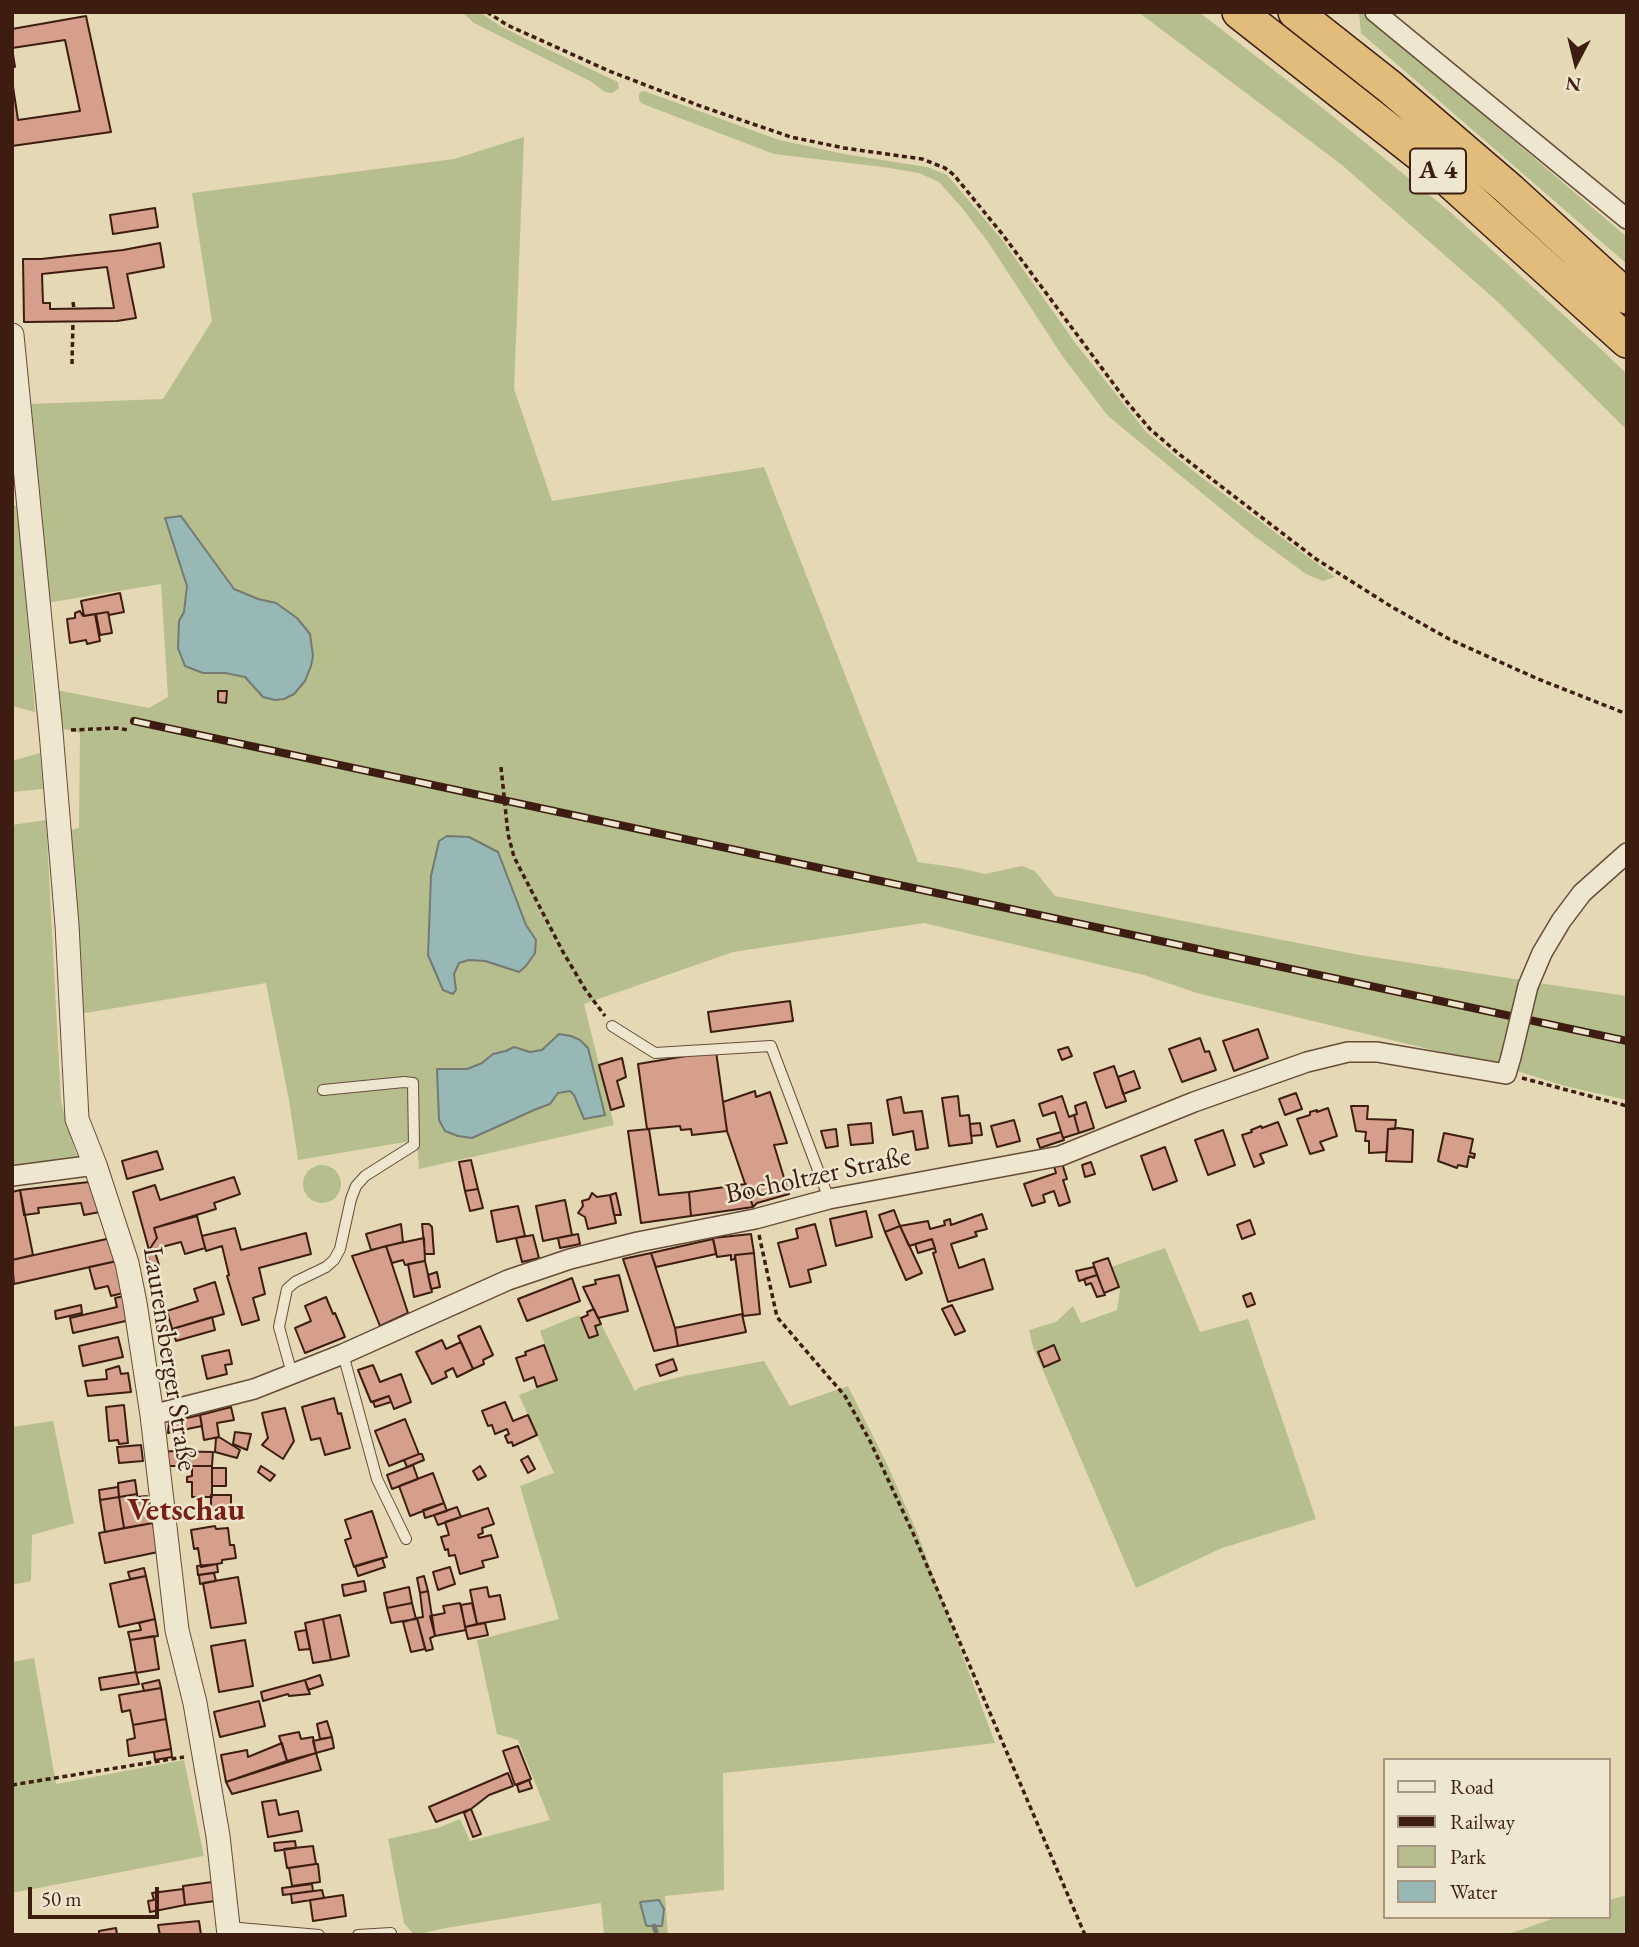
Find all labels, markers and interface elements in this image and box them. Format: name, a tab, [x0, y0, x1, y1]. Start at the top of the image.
north arrow	[1541, 28, 1611, 98]
text: N	[1564, 71, 1583, 98]
road number: A 4	[1410, 148, 1466, 194]
street label: Bocholtzer Straße	[722, 1140, 914, 1212]
street label: Laurensberger Straße	[135, 1245, 203, 1473]
district label: Vetschau	[127, 1492, 245, 1530]
legend	[1384, 1758, 1611, 1919]
text: Road	[1450, 1773, 1494, 1800]
text: Railway	[1450, 1808, 1515, 1835]
text: Park	[1450, 1843, 1486, 1870]
scale bar	[32, 1874, 163, 1918]
text: Water	[1450, 1878, 1497, 1905]
text: 50 m	[41, 1885, 82, 1912]

